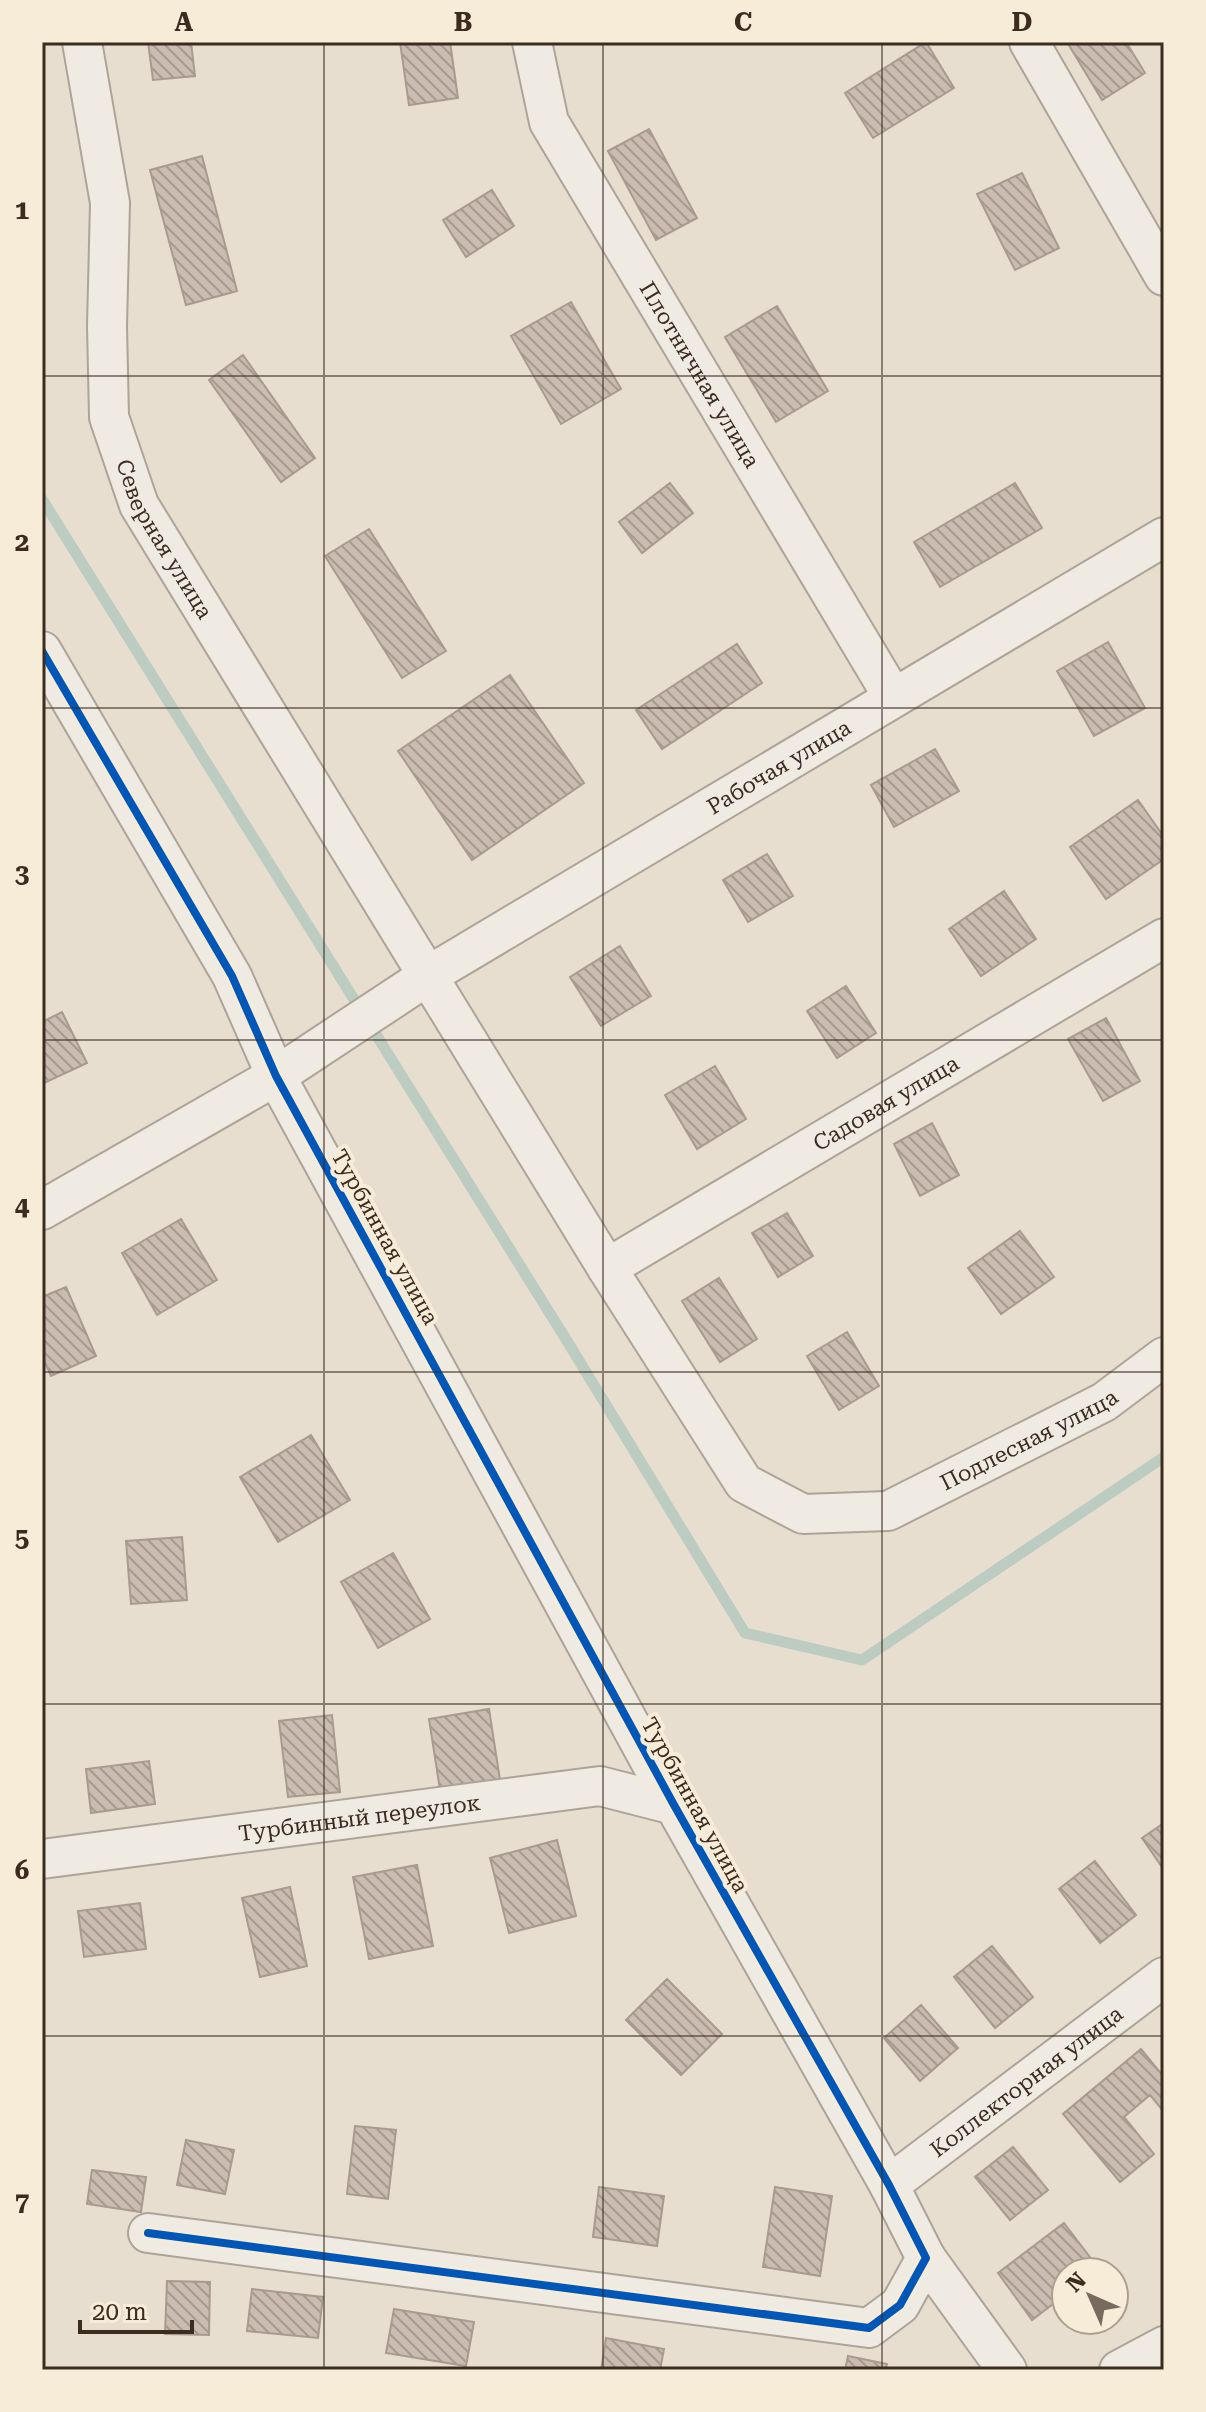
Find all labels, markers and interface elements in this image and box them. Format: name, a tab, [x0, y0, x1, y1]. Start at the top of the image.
text: A	[175, 7, 194, 37]
text: B	[454, 7, 472, 37]
text: C	[734, 7, 752, 37]
text: D	[1012, 7, 1032, 37]
text: 1	[15, 195, 29, 225]
street label: Плотничная улица	[635, 277, 765, 472]
street label: Северная улица	[112, 456, 218, 623]
text: 2	[15, 527, 29, 557]
street label: Рабочая улица	[702, 714, 855, 819]
text: 3	[15, 859, 29, 889]
street label: Садовая улица	[808, 1050, 963, 1156]
street label: Турбинная улица	[326, 1145, 444, 1329]
text: 4	[15, 1191, 30, 1221]
street label: Подлесная улица	[936, 1384, 1122, 1495]
text: 5	[15, 1523, 29, 1553]
street label: Турбинная улица	[636, 1713, 754, 1897]
street label: Турбинный переулок	[237, 1789, 482, 1846]
text: 6	[15, 1855, 29, 1885]
street label: Коллекторная улица	[925, 2001, 1127, 2162]
text: 7	[15, 2187, 29, 2217]
north arrow	[1050, 2256, 1130, 2336]
text: N	[1061, 2267, 1091, 2297]
scale bar	[80, 2284, 192, 2334]
text: 20 m	[92, 2298, 147, 2326]

